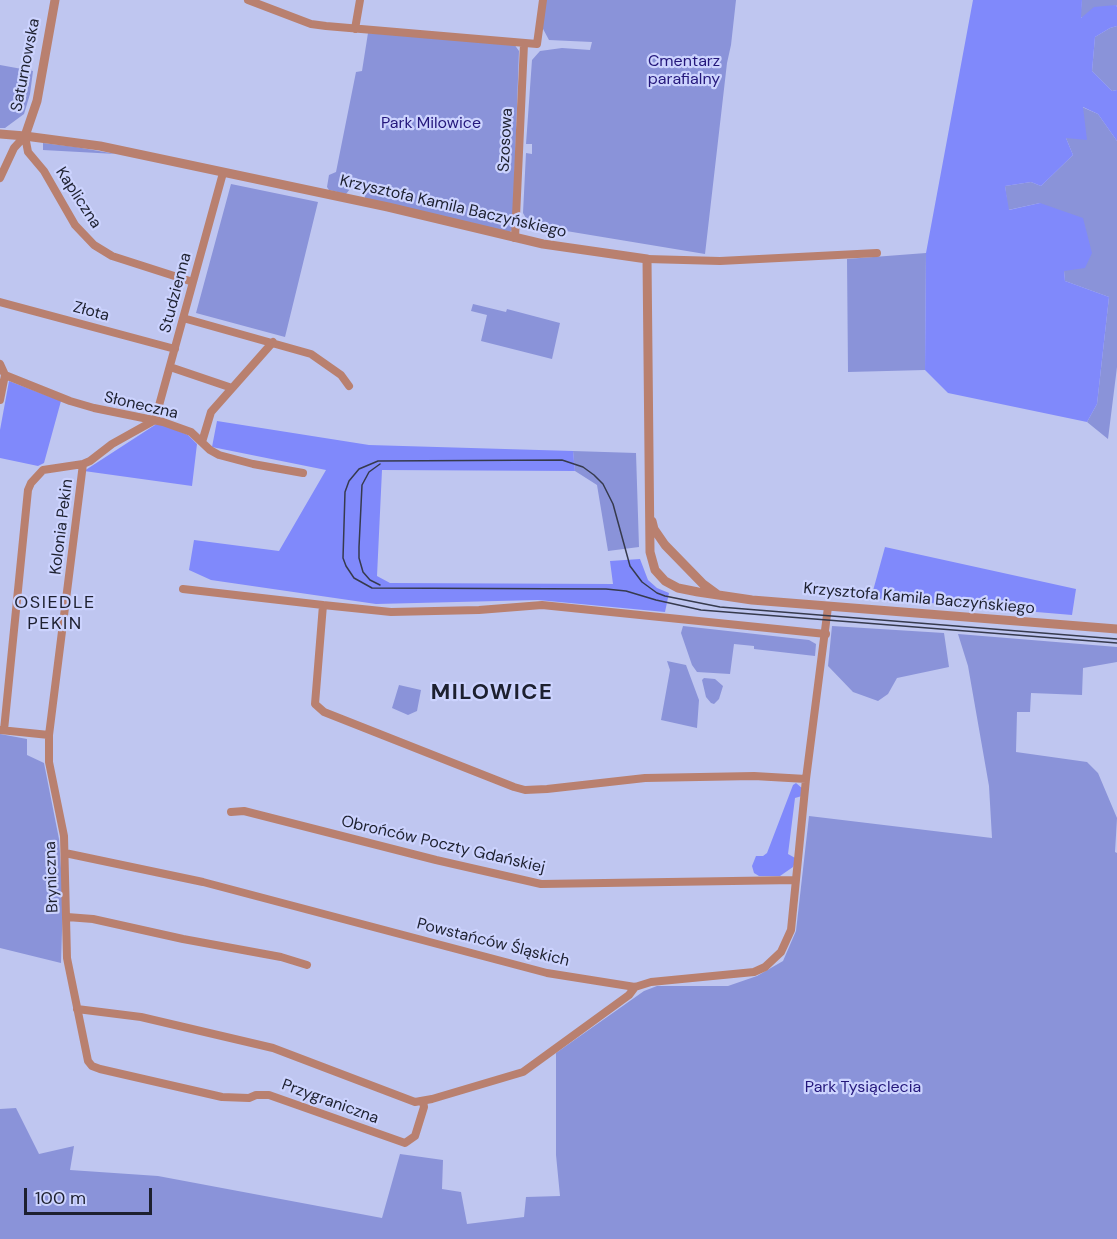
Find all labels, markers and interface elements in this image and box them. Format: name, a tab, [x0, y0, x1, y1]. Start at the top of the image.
street label: Saturnowska	[8, 17, 44, 113]
park label: Cmentarz parafialny	[648, 52, 720, 90]
street label: Szosowa	[495, 108, 517, 172]
park label: Park Milowice	[381, 114, 481, 134]
street label: Kapliczna	[51, 164, 105, 232]
street label: Krzysztofa Kamila Baczyńskiego	[338, 172, 568, 242]
street label: Studzienna	[156, 251, 196, 335]
street label: Złota	[71, 298, 111, 326]
street label: Słoneczna	[102, 388, 180, 424]
street label: Kolonia Pekin	[47, 478, 77, 576]
street label: Krzysztofa Kamila Baczyńskiego	[802, 579, 1036, 619]
district label: OSIEDLE PEKIN	[14, 592, 96, 634]
district label: MILOWICE	[431, 680, 553, 706]
street label: Obrońców Poczty Gdańskiej	[339, 812, 547, 878]
street label: Bryniczna	[41, 841, 63, 913]
street label: Powstańców Śląskich	[415, 915, 571, 971]
street label: Przygraniczna	[279, 1076, 381, 1128]
park label: Park Tysiąclecia	[805, 1078, 921, 1098]
scale bar	[27, 1176, 154, 1214]
text: 100 m	[35, 1186, 86, 1210]

